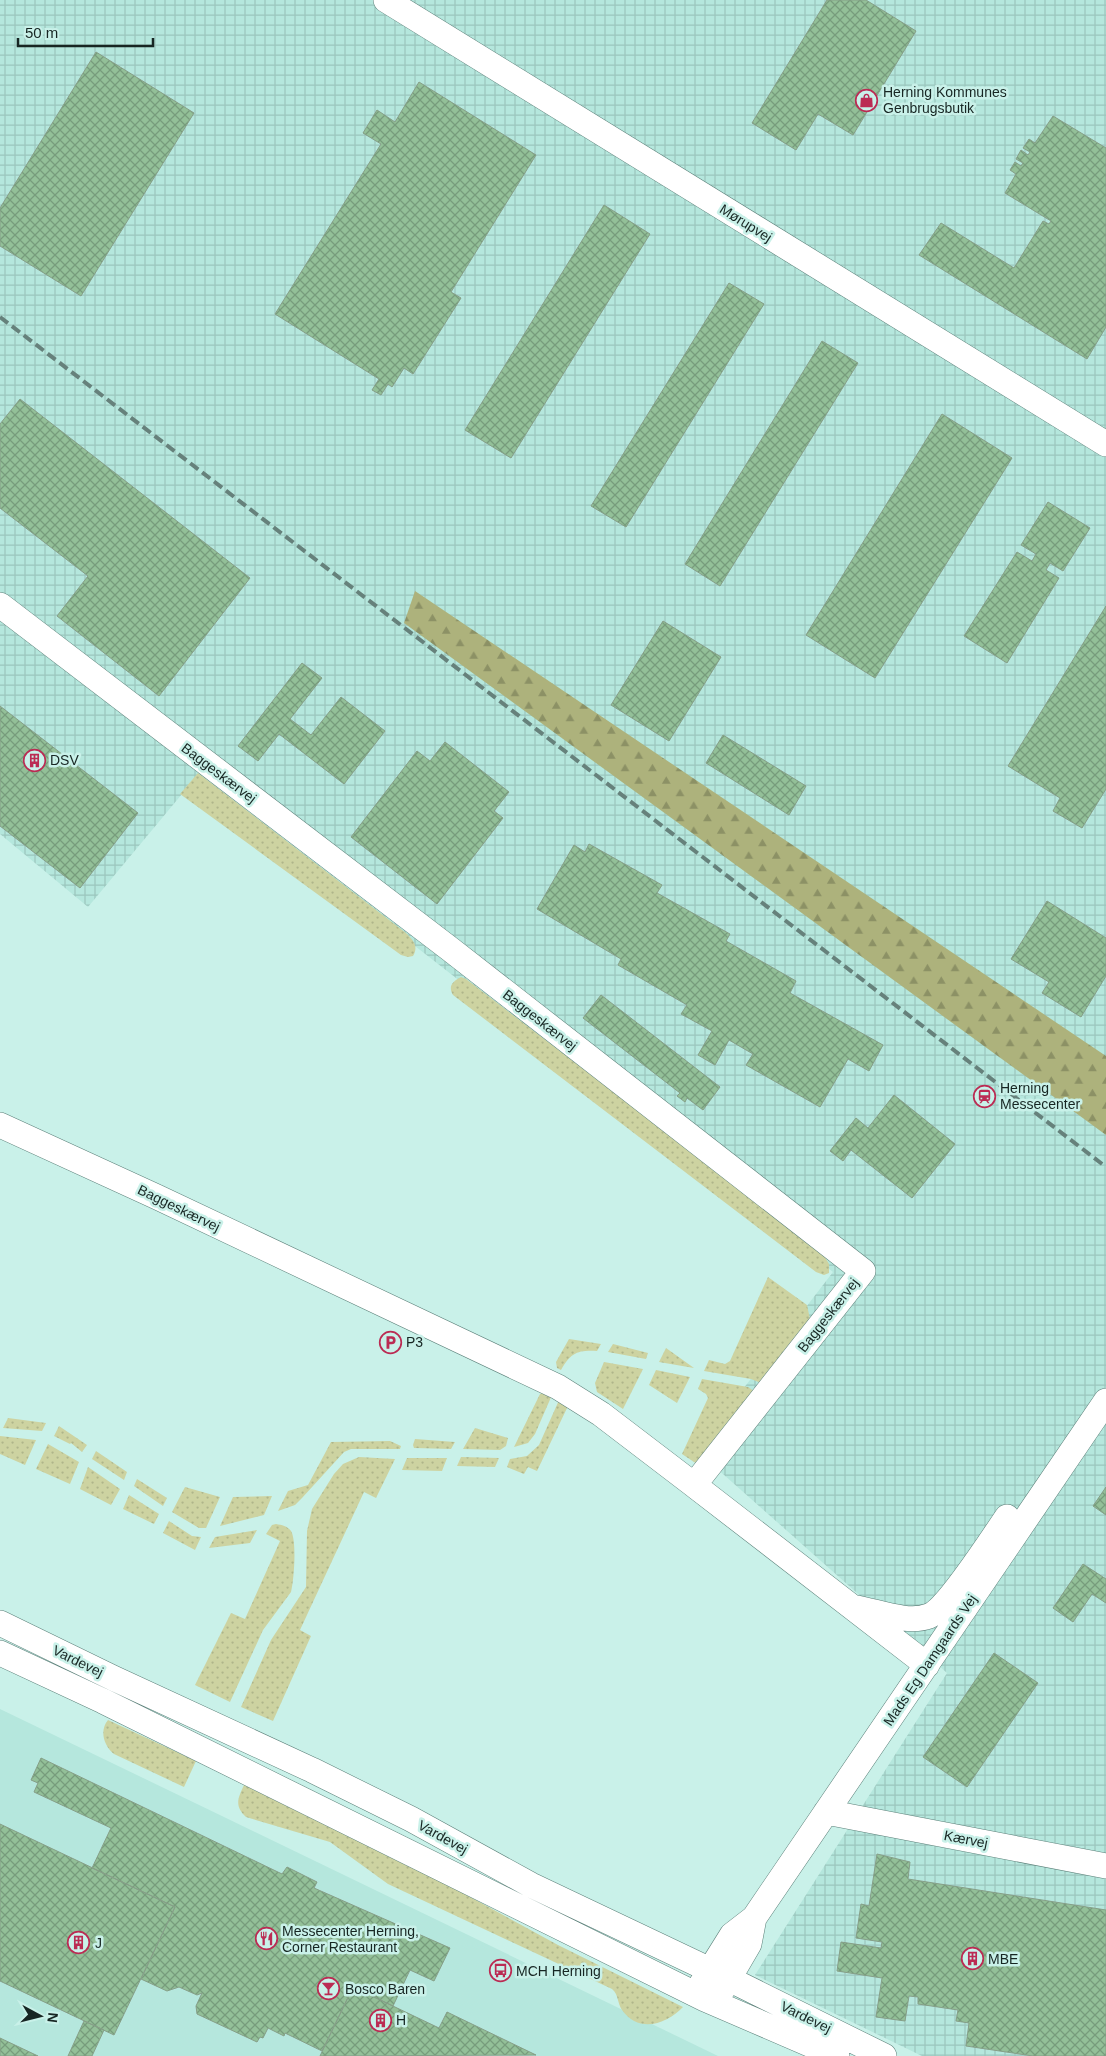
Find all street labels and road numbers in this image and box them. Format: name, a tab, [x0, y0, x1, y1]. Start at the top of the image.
street label: Mørupvej	[717, 201, 775, 245]
street label: Baggeskærvej	[178, 740, 260, 806]
street label: Baggeskærvej	[500, 986, 580, 1054]
street label: Baggeskærvej	[135, 1181, 223, 1235]
street label: Baggeskærvej	[794, 1275, 862, 1355]
street label: Mads Eg Damgaards Vej	[880, 1591, 980, 1729]
street label: Vardevej	[50, 1642, 106, 1680]
street label: Vardevej	[415, 1817, 471, 1857]
street label: Kærvej	[943, 1827, 989, 1851]
street label: Vardevej	[778, 1998, 834, 2036]

